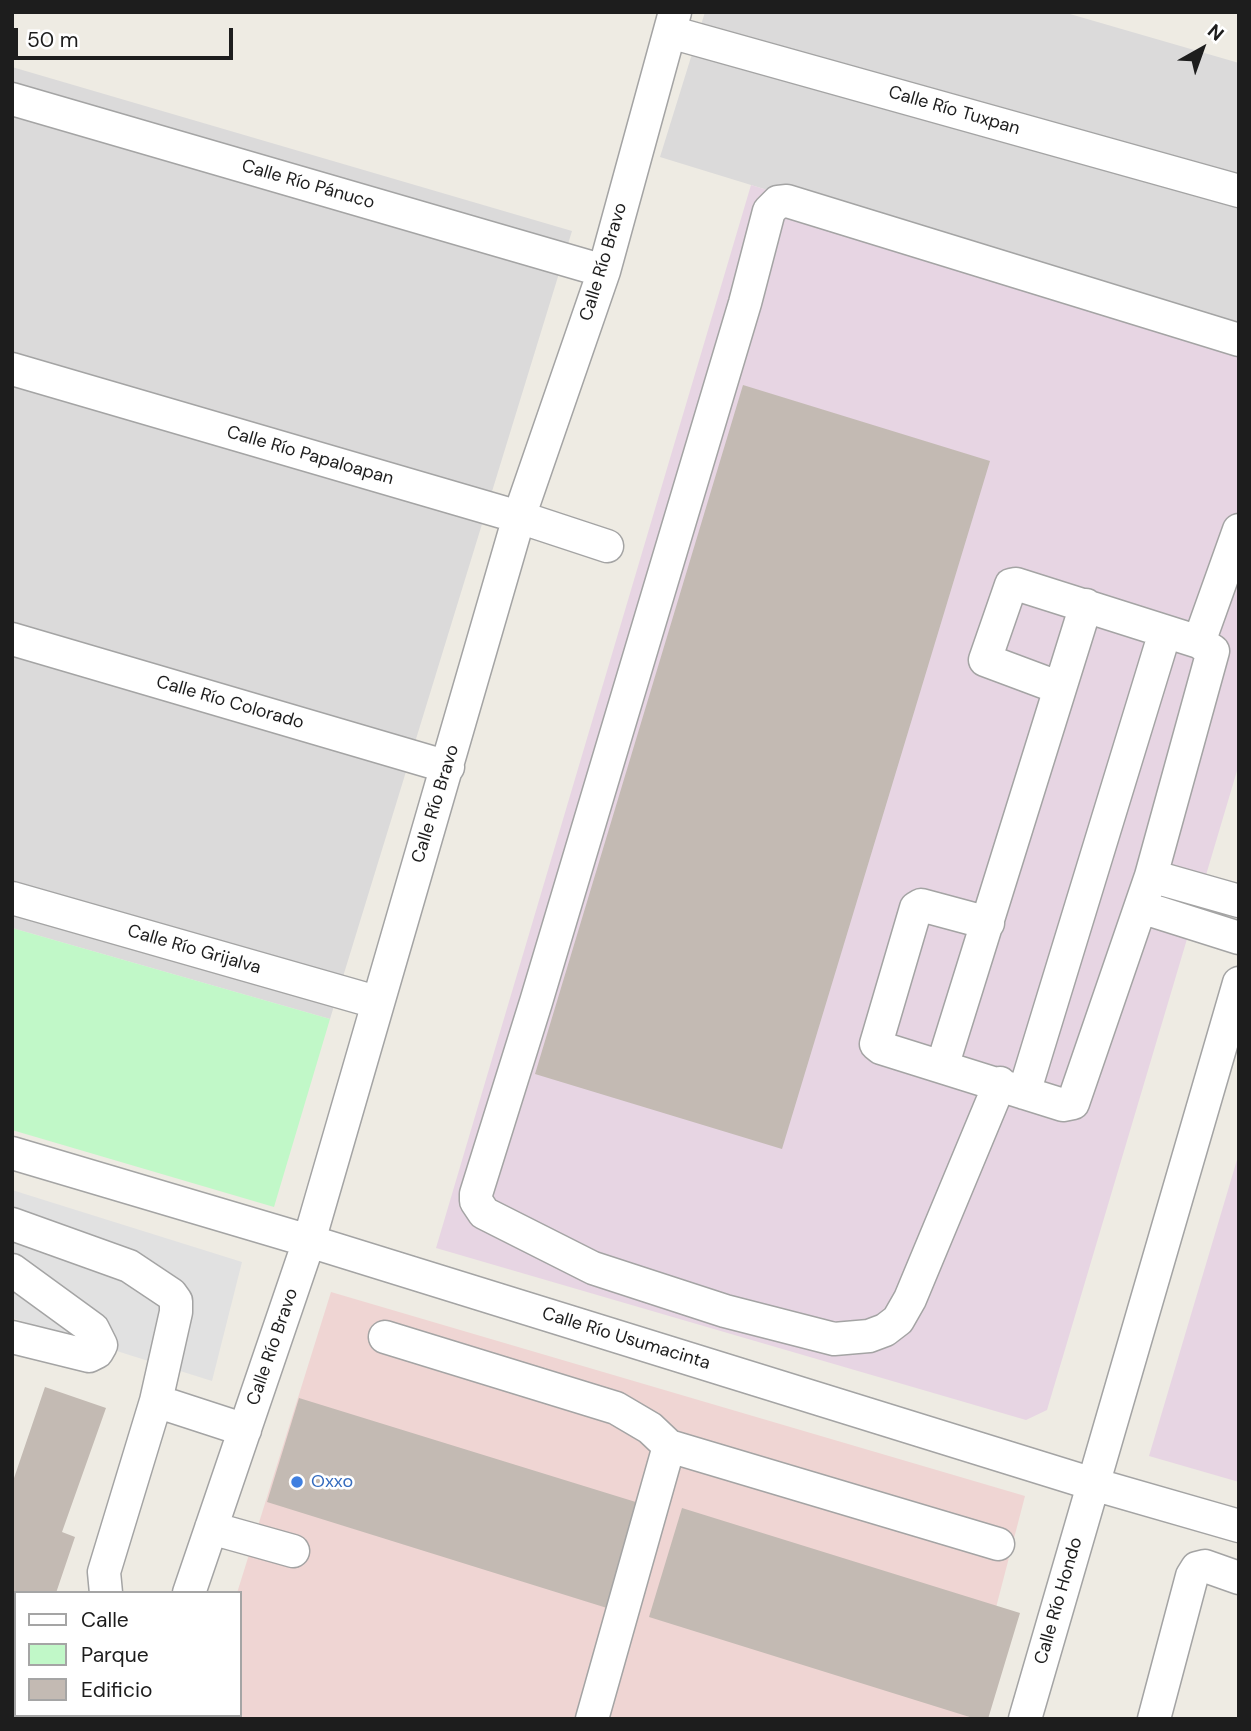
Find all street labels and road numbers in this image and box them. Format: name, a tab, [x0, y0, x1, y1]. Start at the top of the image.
street label: Calle Río Tuxpan	[886, 82, 1022, 140]
street label: Calle Río Pánuco	[239, 156, 377, 214]
street label: Calle Río Bravo	[576, 200, 632, 324]
street label: Calle Río Papaloapan	[224, 422, 396, 490]
street label: Calle Río Colorado	[154, 672, 306, 734]
street label: Calle Río Bravo	[408, 742, 464, 866]
street label: Calle Río Grijalva	[125, 921, 263, 979]
street label: Calle Río Bravo	[243, 1286, 303, 1408]
street label: Calle Río Usumacinta	[539, 1303, 713, 1375]
street label: Calle Río Hondo	[1031, 1535, 1087, 1667]

